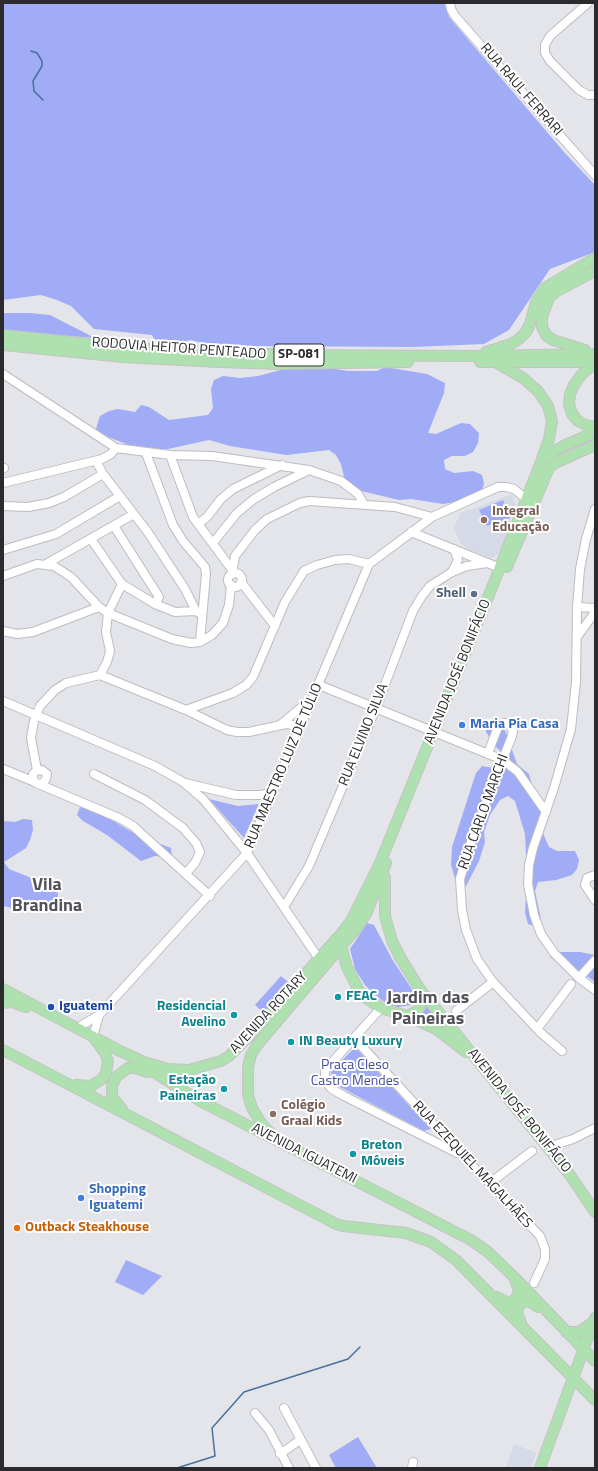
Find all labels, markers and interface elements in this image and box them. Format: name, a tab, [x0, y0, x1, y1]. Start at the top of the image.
street label: RUA RAUL FERRARI	[476, 40, 566, 140]
street label: RODOVIA HEITOR PENTEADO	[91, 335, 267, 363]
road number: SP-081	[274, 344, 324, 366]
place label: Integral Educação	[492, 504, 549, 536]
marker: Integral Educação	[479, 515, 489, 525]
place label: Shell	[436, 586, 466, 602]
marker: Shell	[469, 589, 479, 599]
street label: AVENIDA JOSÉ BONIFÁCIO	[421, 597, 495, 747]
street label: RUA MAESTRO LUIZ DE TÚLIO	[242, 681, 326, 851]
street label: RUA ELVINO SILVA	[336, 681, 392, 789]
place label: Maria Pia Casa	[470, 717, 559, 733]
marker: Maria Pia Casa	[457, 720, 467, 730]
street label: RUA CARLO MARCHI	[455, 752, 513, 872]
district label: Vila Brandina	[12, 875, 82, 918]
street label: AVENIDA ROTARY	[227, 969, 311, 1057]
district label: Jardim das Paineiras	[387, 988, 469, 1030]
place label: FEAC	[346, 989, 377, 1005]
marker: FEAC	[333, 992, 343, 1002]
place label: Iguatemi	[59, 999, 113, 1015]
place label: Residencial Avelino	[157, 999, 226, 1032]
marker: Iguatemi	[46, 1002, 56, 1012]
marker: Residencial Avelino	[229, 1010, 239, 1020]
place label: IN Beauty Luxury	[299, 1034, 402, 1050]
marker: IN Beauty Luxury	[286, 1037, 296, 1047]
street label: AVENIDA JOSÉ BONIFÁCIO	[464, 1046, 574, 1176]
park label: Praça Cleso Castro Mendes	[311, 1058, 399, 1090]
place label: Estação Paineiras	[160, 1073, 216, 1106]
marker: Estação Paineiras	[219, 1084, 229, 1094]
place label: Colégio Graal Kids	[281, 1098, 342, 1130]
street label: RUA EZEQUIEL MAGALHÃES	[409, 1098, 535, 1232]
marker: Colégio Graal Kids	[268, 1109, 278, 1119]
street label: AVENIDA IGUATEMI	[249, 1120, 359, 1188]
place label: Breton Móveis	[361, 1138, 405, 1170]
marker: Breton Móveis	[348, 1149, 358, 1159]
place label: Shopping Iguatemi	[89, 1182, 146, 1214]
marker: Shopping Iguatemi	[76, 1193, 86, 1203]
place label: Outback Steakhouse	[25, 1220, 149, 1236]
marker: Outback Steakhouse	[12, 1223, 22, 1233]

